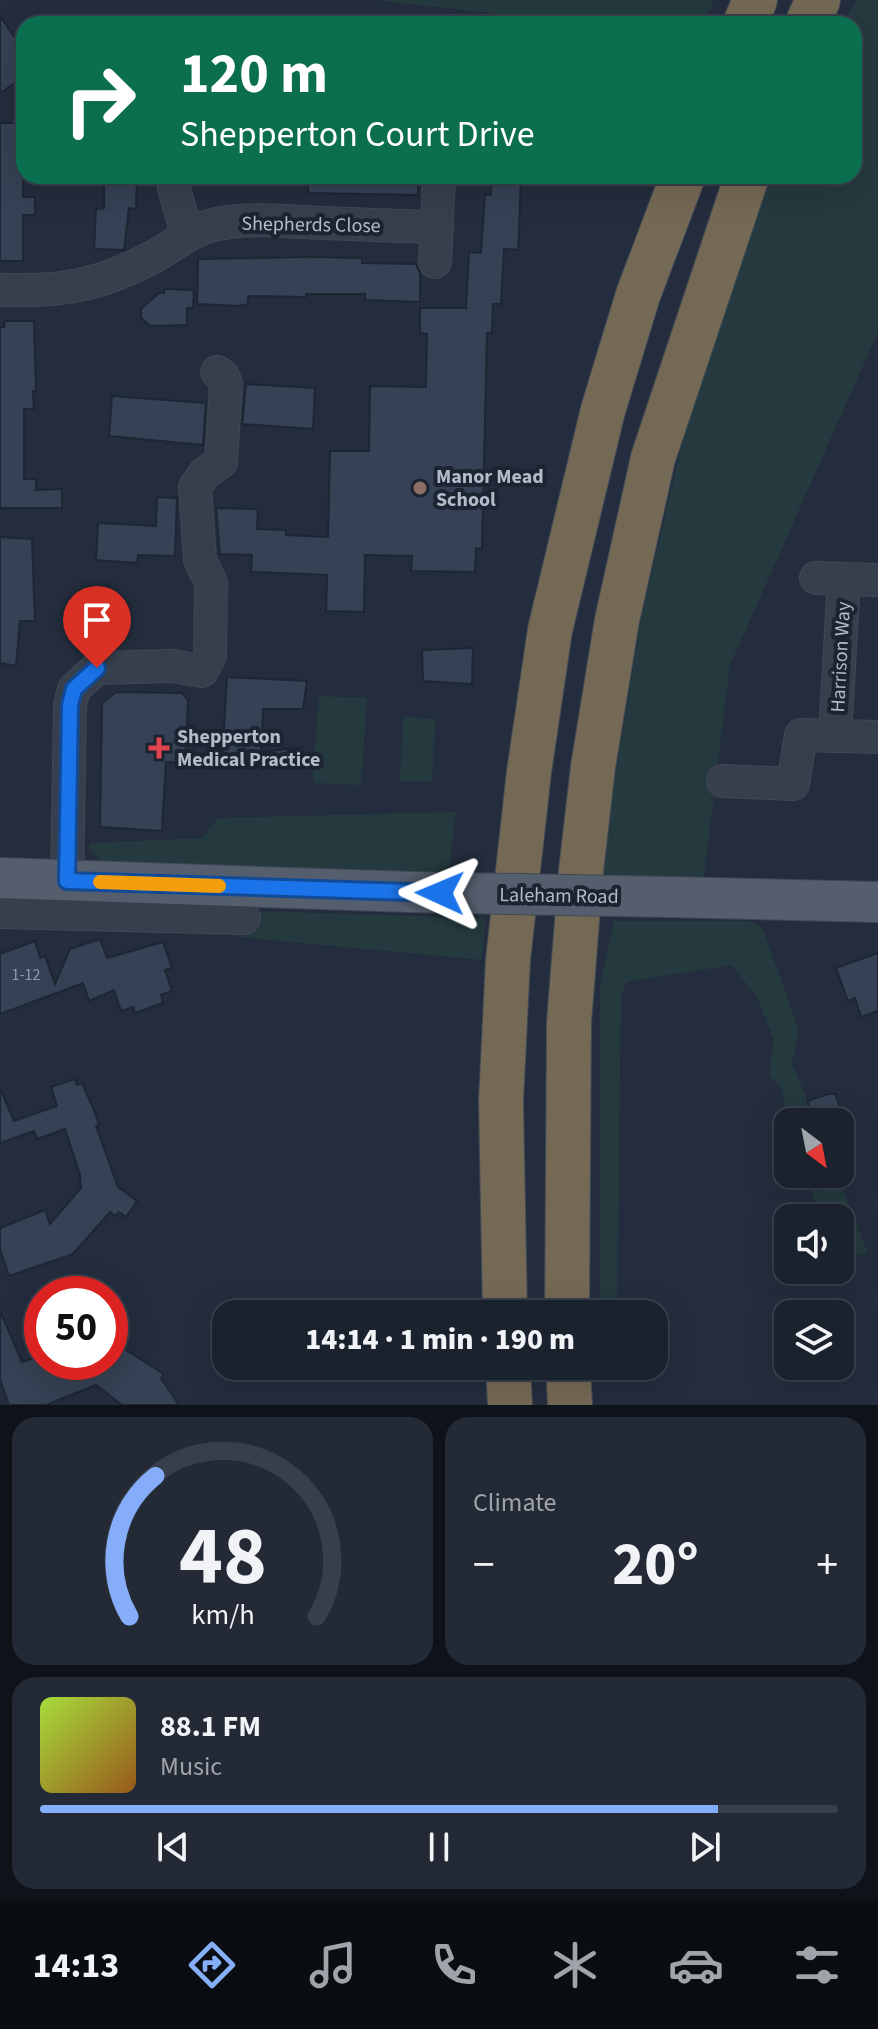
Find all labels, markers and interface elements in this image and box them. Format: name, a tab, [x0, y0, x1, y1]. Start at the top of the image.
text: 120 m	[180, 35, 328, 114]
icon: right	[48, 48, 152, 152]
text: Shepperton Court Drive	[180, 109, 535, 160]
street label: Shepherds Close	[241, 210, 381, 240]
place label: Manor Mead School	[436, 463, 544, 514]
marker: Manor Mead School	[411, 479, 429, 497]
pin	[63, 586, 131, 668]
icon: arrive	[75, 598, 119, 642]
street label: Harrison Way	[824, 600, 858, 713]
place label: Shepperton Medical Practice	[177, 723, 320, 774]
marker: Shepperton Medical Practice	[148, 737, 170, 759]
position arrow	[398, 851, 482, 935]
street label: Laleham Road	[499, 881, 619, 911]
house number: 1-12	[12, 964, 40, 986]
north arrow	[774, 1108, 854, 1188]
map controls	[774, 1108, 854, 1380]
button: sound	[774, 1204, 854, 1284]
speed limit sign: 50	[24, 1276, 128, 1380]
button: layers	[774, 1300, 854, 1380]
text: 14:14 · 1 min · 190 m	[305, 1318, 575, 1361]
text: Climate	[473, 1484, 557, 1521]
text: 48	[179, 1498, 266, 1616]
text: 20°	[612, 1523, 699, 1608]
text: −	[473, 1534, 495, 1597]
text: +	[816, 1534, 838, 1597]
text: km/h	[191, 1595, 254, 1635]
text: 88.1 FM	[160, 1705, 261, 1748]
text: Music	[160, 1748, 222, 1785]
icon: previous	[151, 1825, 195, 1869]
icon: pause	[417, 1825, 461, 1869]
icon: next	[683, 1825, 727, 1869]
icon: directions	[184, 1937, 240, 1993]
icon: music	[305, 1937, 361, 1993]
icon: phone	[426, 1937, 482, 1993]
icon: climate	[547, 1937, 603, 1993]
icon: car	[668, 1937, 724, 1993]
icon: filters	[789, 1937, 845, 1993]
text: 14:13	[33, 1940, 119, 1991]

